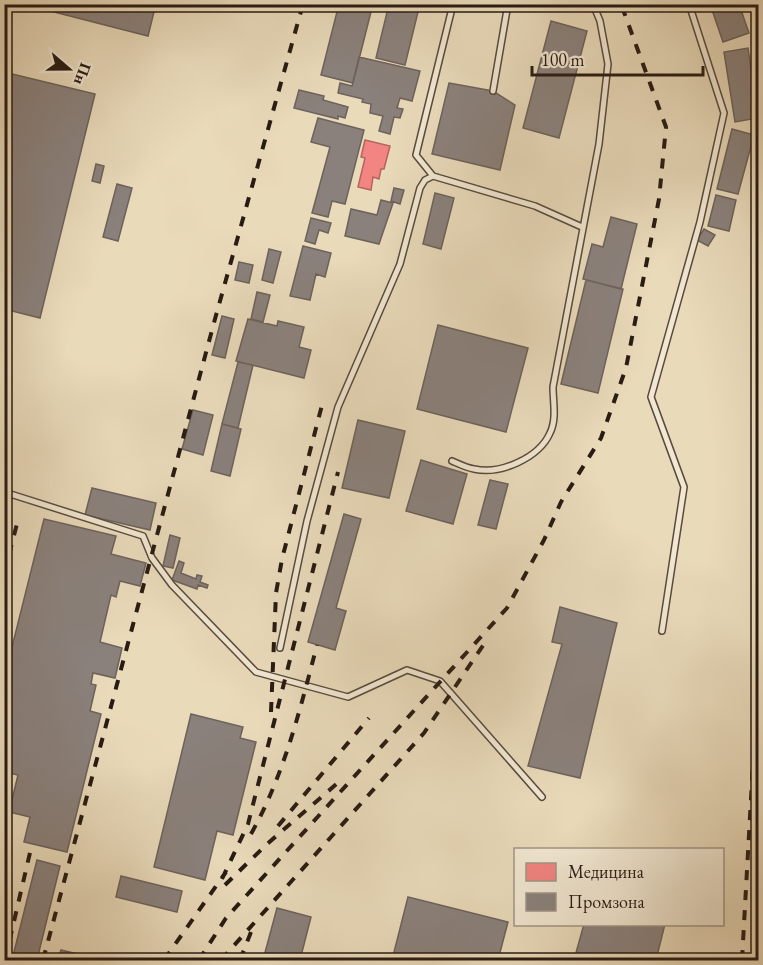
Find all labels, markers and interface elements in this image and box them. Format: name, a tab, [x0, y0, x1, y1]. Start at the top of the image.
north arrow	[39, 39, 99, 99]
scale bar	[532, 39, 703, 77]
text: 100 m	[541, 48, 585, 71]
text: Пн	[69, 60, 96, 88]
legend	[514, 848, 724, 926]
text: Медицина	[568, 860, 645, 883]
text: Промзона	[568, 890, 645, 913]

